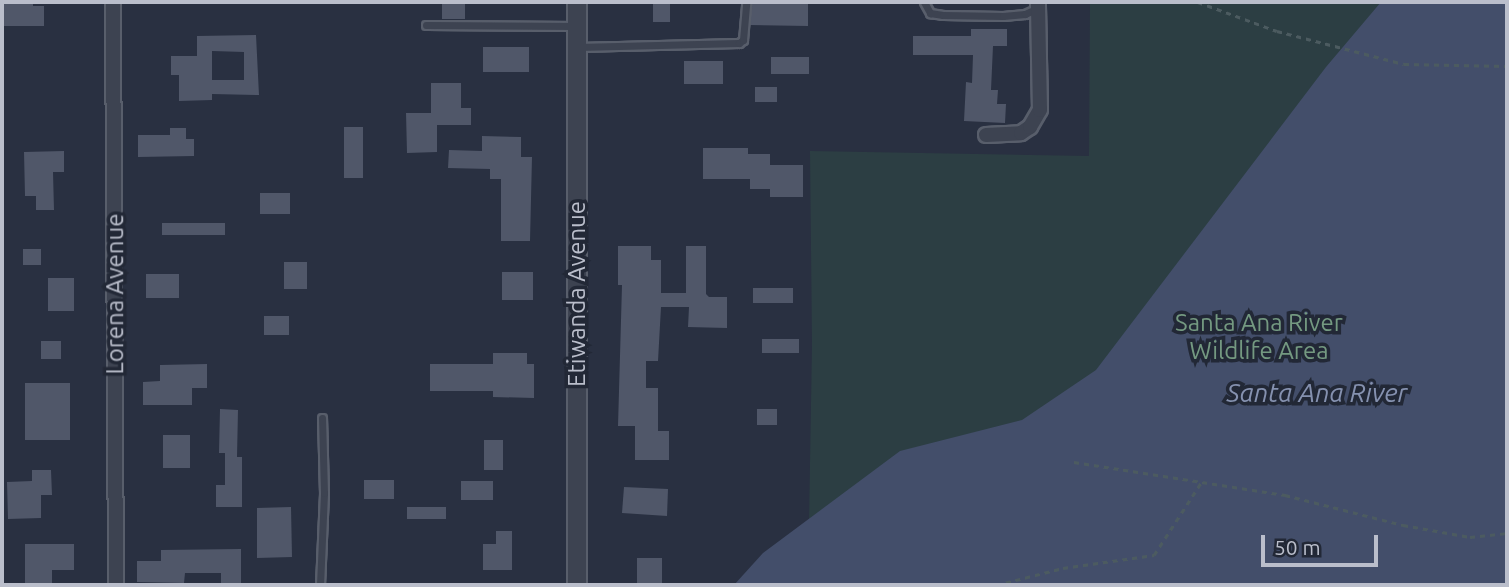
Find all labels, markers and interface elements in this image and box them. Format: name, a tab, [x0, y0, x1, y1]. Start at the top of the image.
street label: Etiwanda Avenue	[563, 201, 591, 387]
street label: Lorena Avenue	[101, 214, 129, 374]
park label: Santa Ana River Wildlife Area	[1175, 309, 1343, 365]
water label: Santa Ana River	[1227, 377, 1407, 409]
scale bar	[1264, 520, 1381, 564]
text: 50 m	[1274, 535, 1321, 559]

